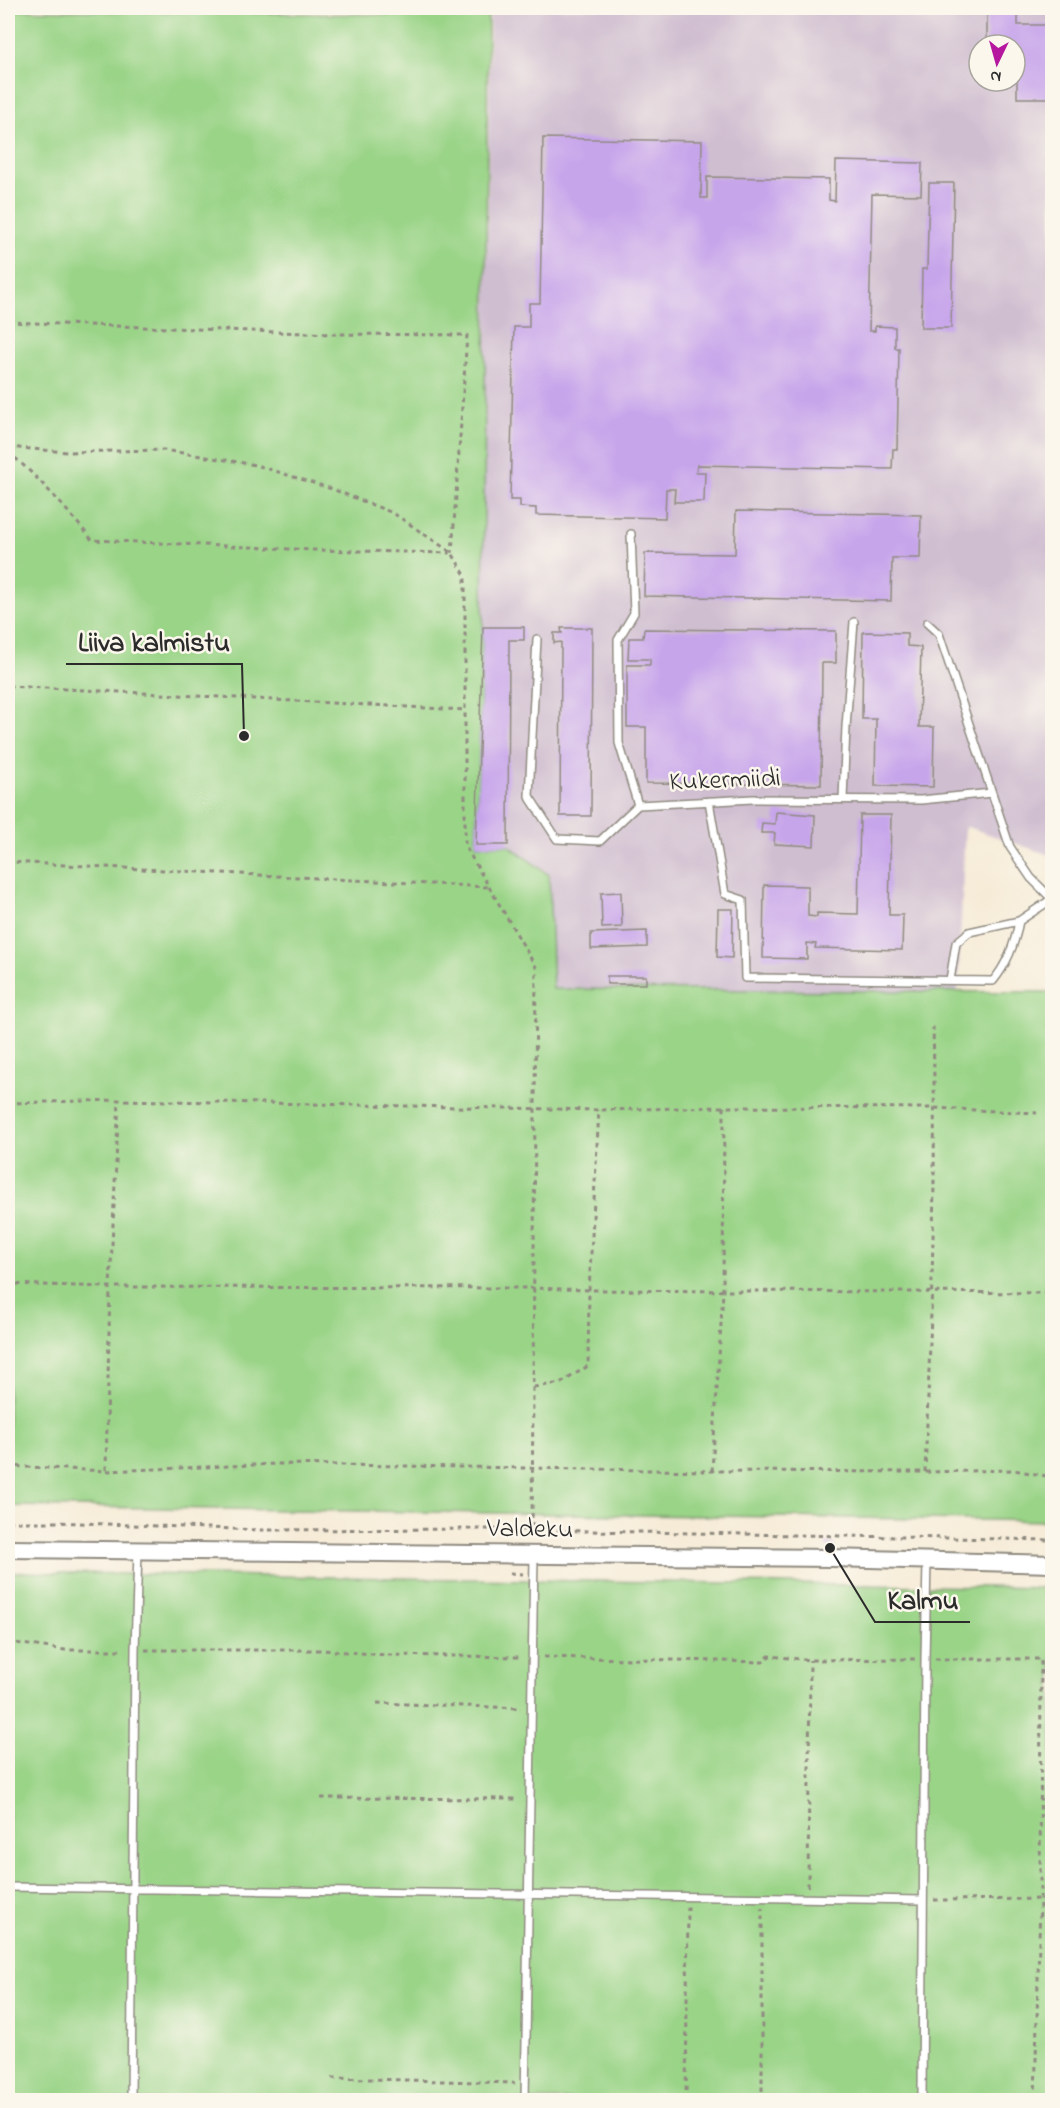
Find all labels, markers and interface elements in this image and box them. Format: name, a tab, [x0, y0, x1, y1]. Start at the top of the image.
north arrow	[967, 33, 1027, 93]
text: N	[989, 64, 1002, 88]
callout: Liiva kalmistu	[66, 618, 242, 664]
text: Liiva kalmistu	[78, 624, 230, 665]
street label: Kukermiidi	[669, 760, 781, 802]
street label: Valdeku	[486, 1510, 573, 1550]
callout: Kalmu	[875, 1576, 970, 1622]
text: Kalmu	[887, 1582, 959, 1623]

